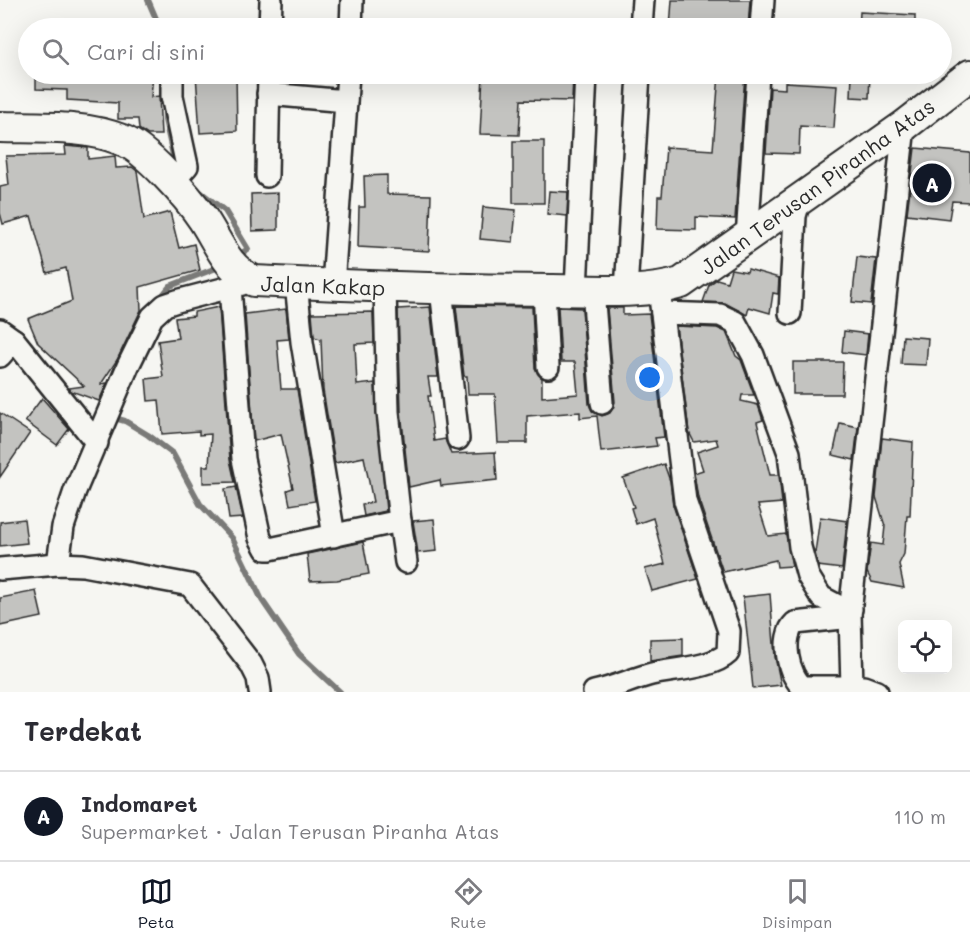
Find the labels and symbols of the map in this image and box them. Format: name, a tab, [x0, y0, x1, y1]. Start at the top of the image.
street label: Jalan Terusan Piranha Atas	[695, 93, 939, 279]
pin: A	[912, 160, 952, 206]
street label: Jalan Kakap	[260, 269, 386, 301]
your location	[635, 363, 664, 392]

